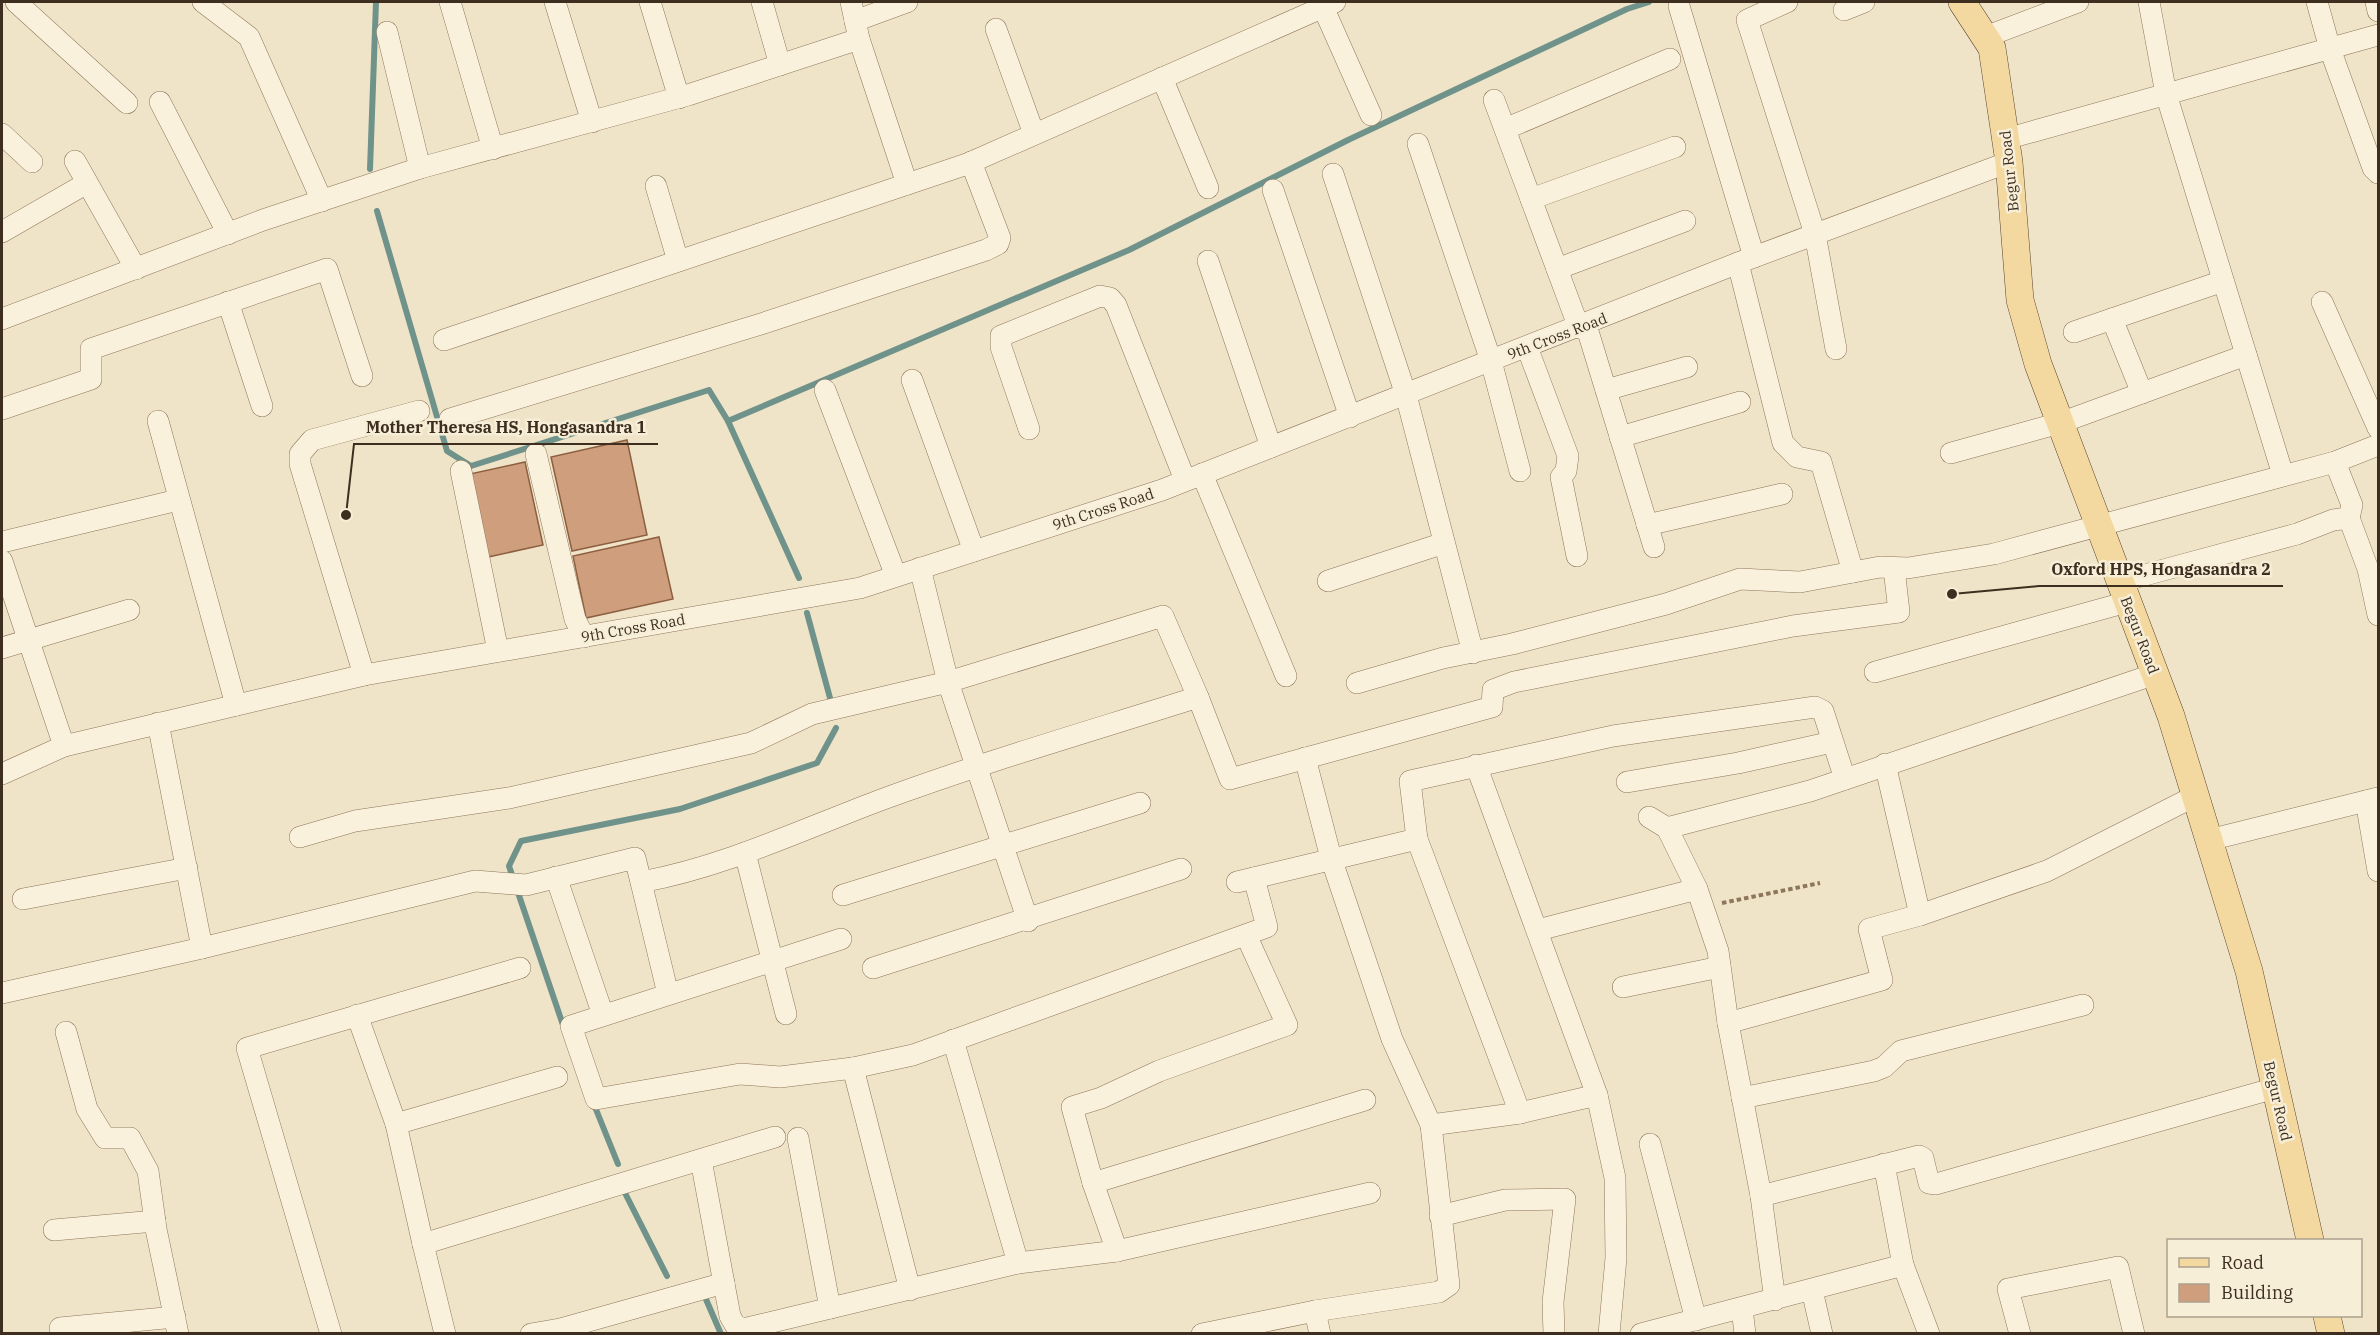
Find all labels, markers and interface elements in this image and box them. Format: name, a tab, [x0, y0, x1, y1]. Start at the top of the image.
street label: Begur Road	[1995, 130, 2023, 212]
street label: 9th Cross Road	[1504, 308, 1610, 364]
callout: Mother Theresa HS, Hongasandra 1	[354, 410, 658, 444]
text: Mother Theresa HS, Hongasandra 1	[366, 417, 646, 437]
street label: 9th Cross Road	[1050, 484, 1156, 534]
callout: Oxford HPS, Hongasandra 2	[2039, 552, 2283, 586]
text: Oxford HPS, Hongasandra 2	[2051, 559, 2271, 579]
street label: Begur Road	[2117, 594, 2163, 676]
street label: 9th Cross Road	[579, 609, 687, 647]
street label: Begur Road	[2260, 1059, 2296, 1143]
legend	[2167, 1239, 2362, 1317]
text: Road	[2221, 1251, 2264, 1274]
text: Building	[2221, 1281, 2293, 1304]

